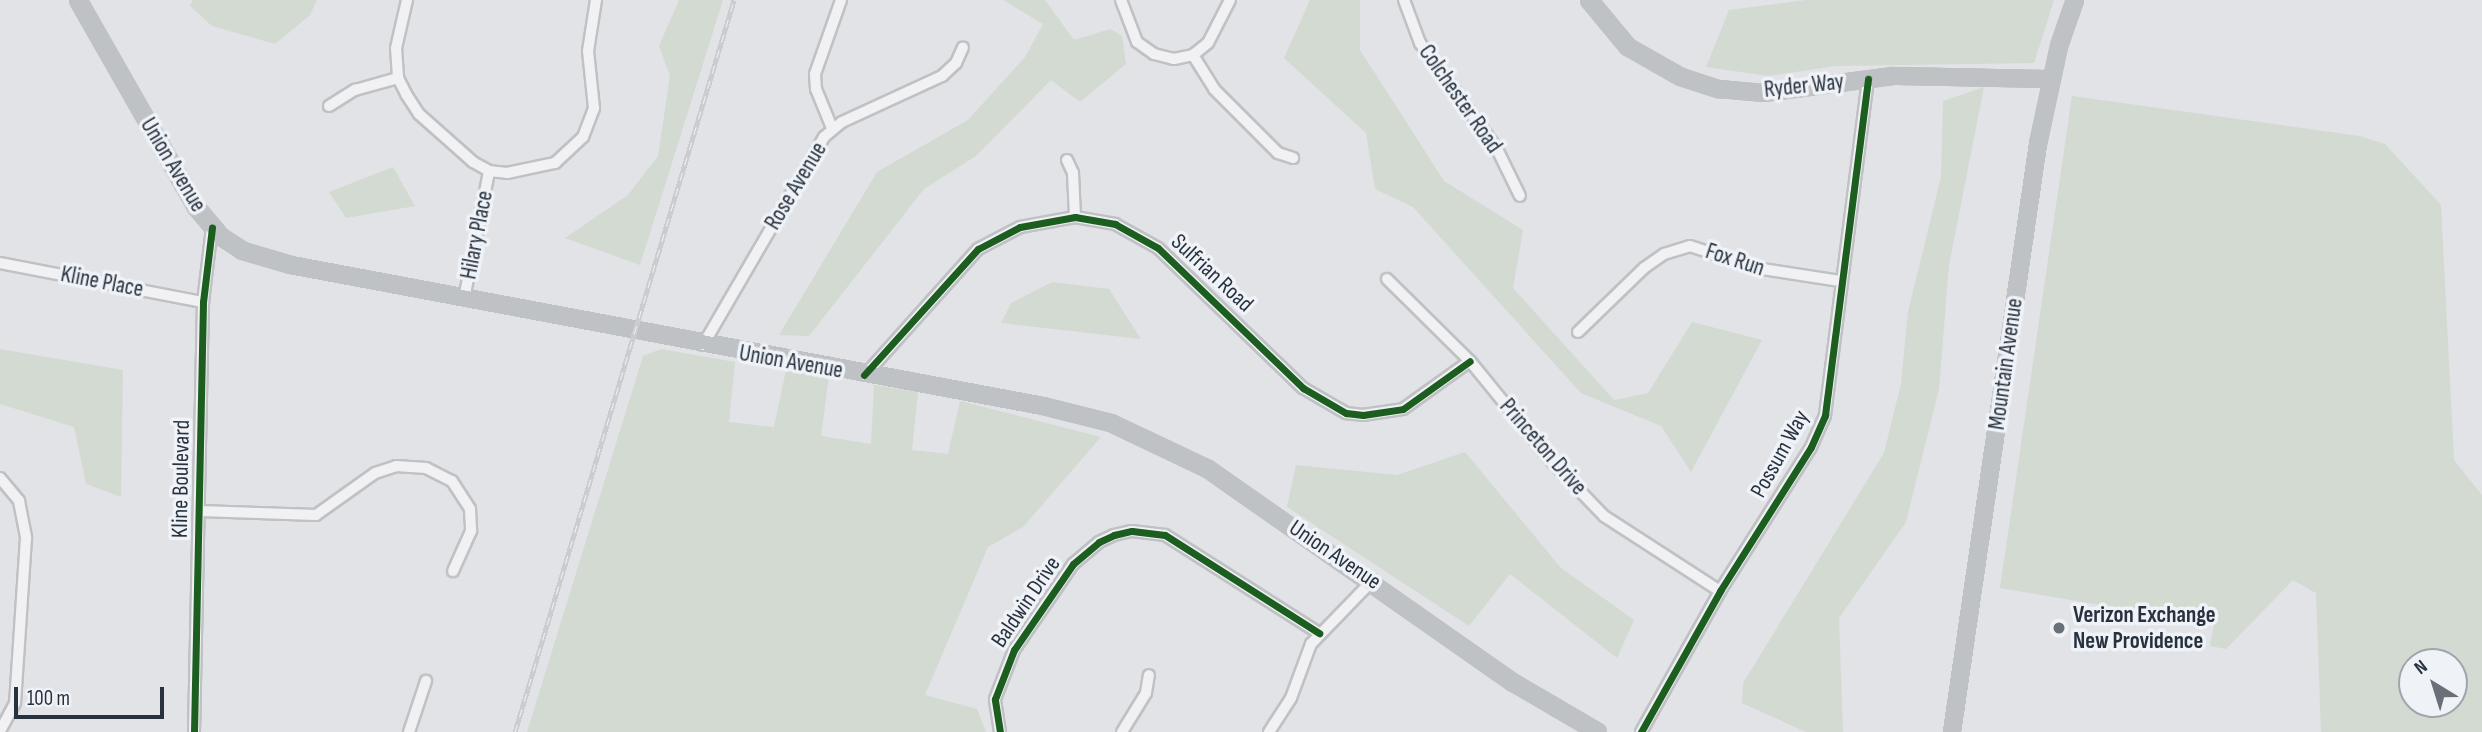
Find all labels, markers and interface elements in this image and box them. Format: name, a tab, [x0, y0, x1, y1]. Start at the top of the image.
street label: Colchester Road	[1413, 39, 1507, 159]
street label: Ryder Way	[1763, 68, 1845, 104]
street label: Union Avenue	[134, 113, 212, 217]
street label: Rose Avenue	[759, 137, 833, 235]
street label: Hilary Place	[455, 188, 499, 282]
street label: Sulfrian Road	[1165, 228, 1259, 318]
street label: Fox Run	[1702, 238, 1768, 282]
street label: Kline Place	[58, 260, 146, 304]
street label: Mountain Avenue	[1983, 296, 2029, 432]
street label: Union Avenue	[737, 339, 845, 385]
street label: Princeton Drive	[1494, 393, 1592, 501]
street label: Possum Way	[1745, 406, 1815, 502]
street label: Kline Boulevard	[166, 420, 196, 538]
street label: Union Avenue	[1284, 514, 1386, 596]
street label: Baldwin Drive	[986, 551, 1066, 653]
place label: Verizon Exchange New Providence	[2073, 601, 2216, 655]
marker: Verizon Exchange New Providence	[2051, 620, 2067, 636]
north arrow	[2398, 648, 2468, 718]
text: N	[2410, 655, 2432, 680]
scale bar	[18, 672, 168, 716]
text: 100 m	[27, 686, 70, 711]

